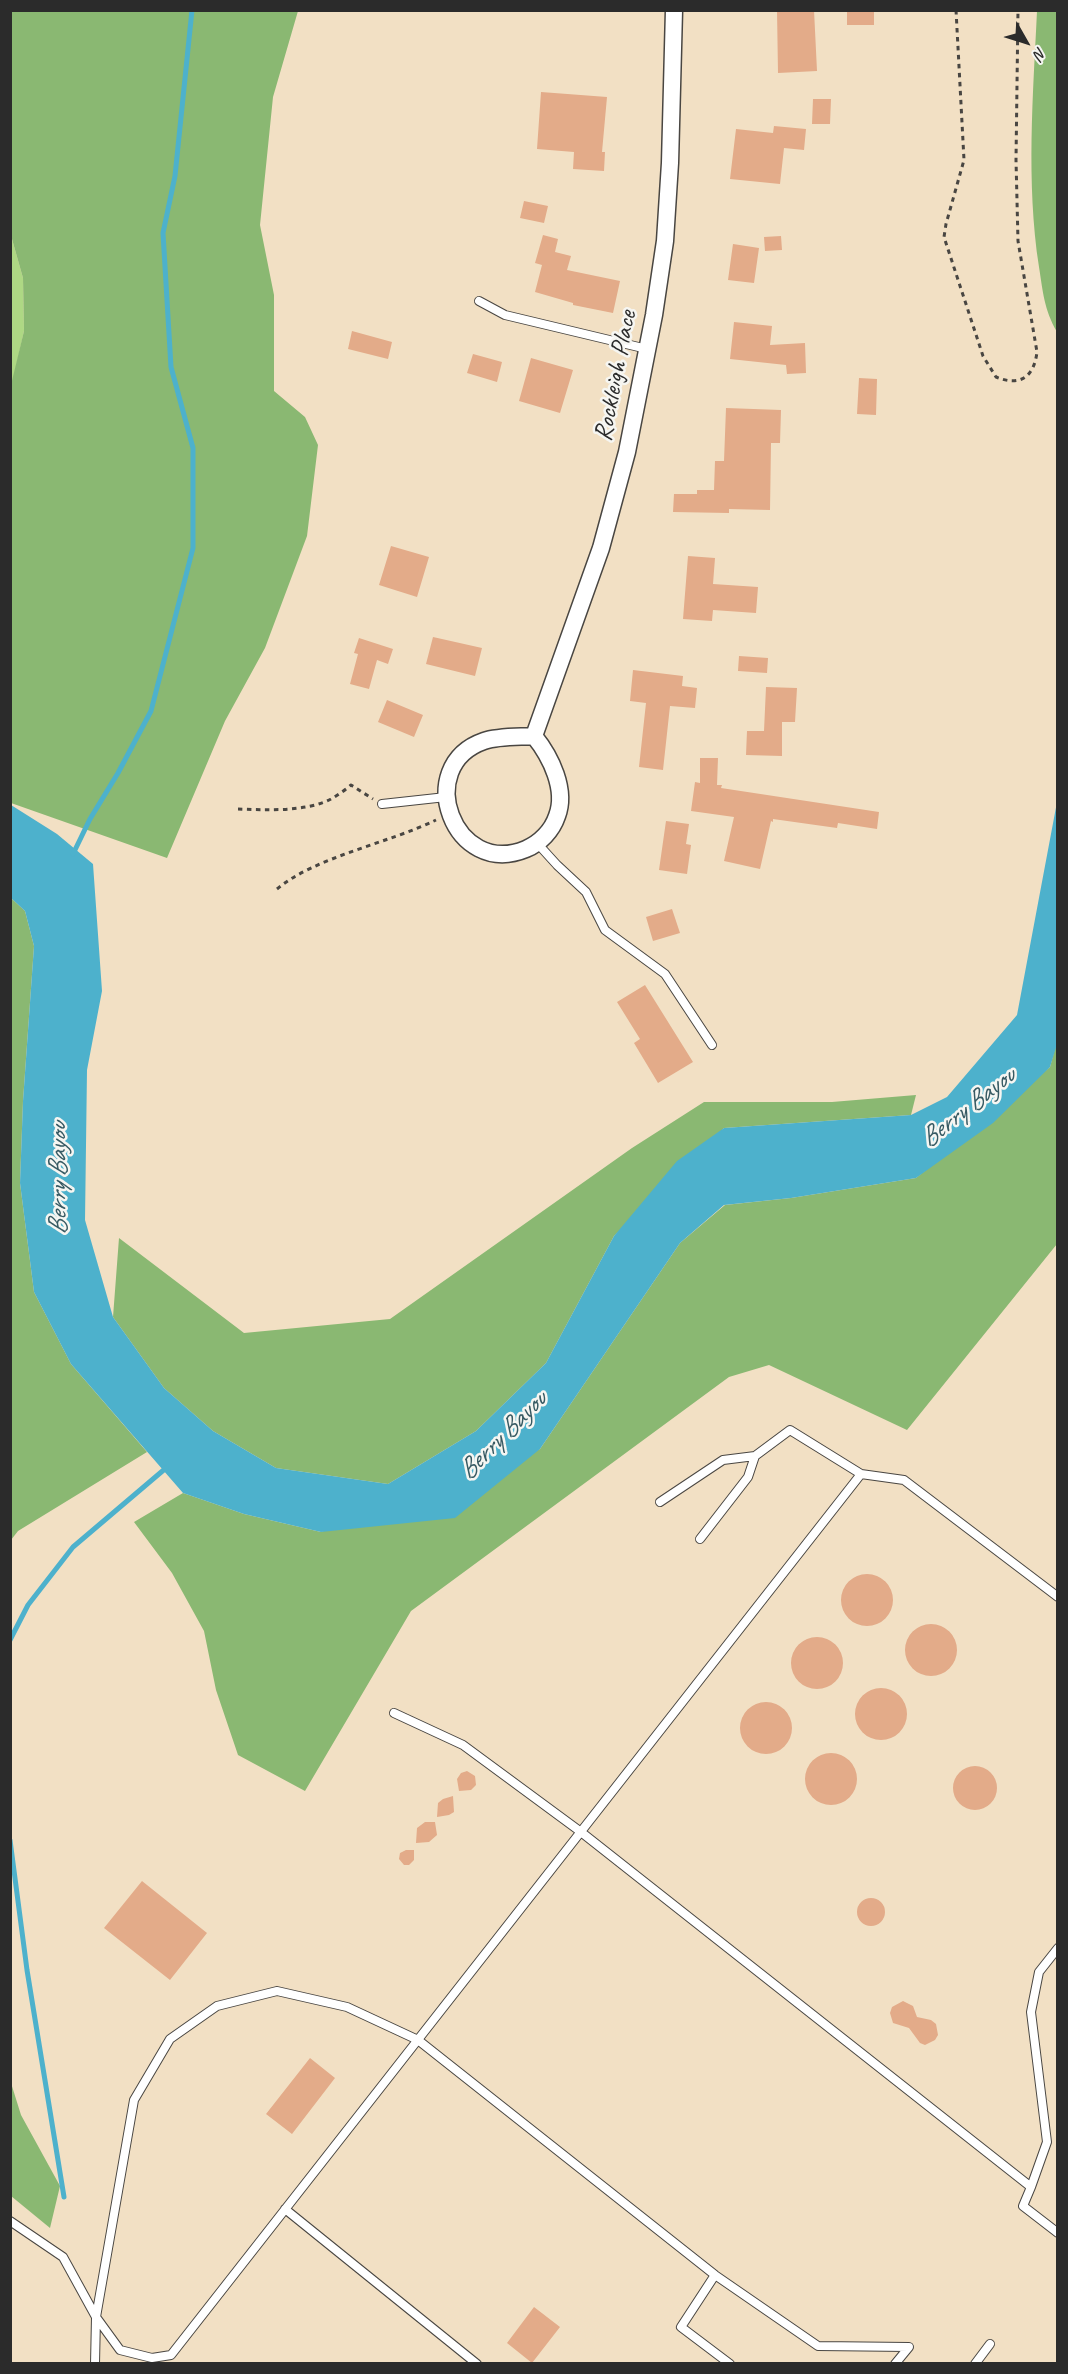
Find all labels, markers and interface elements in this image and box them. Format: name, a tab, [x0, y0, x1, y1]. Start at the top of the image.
north arrow	[996, 12, 1056, 72]
text: N	[1029, 43, 1051, 63]
street label: Rockleigh Place	[588, 308, 644, 444]
water label: Berry Bayou	[914, 1061, 1022, 1155]
water label: Berry Bayou	[43, 1123, 75, 1235]
water label: Berry Bayou	[452, 1385, 554, 1487]

